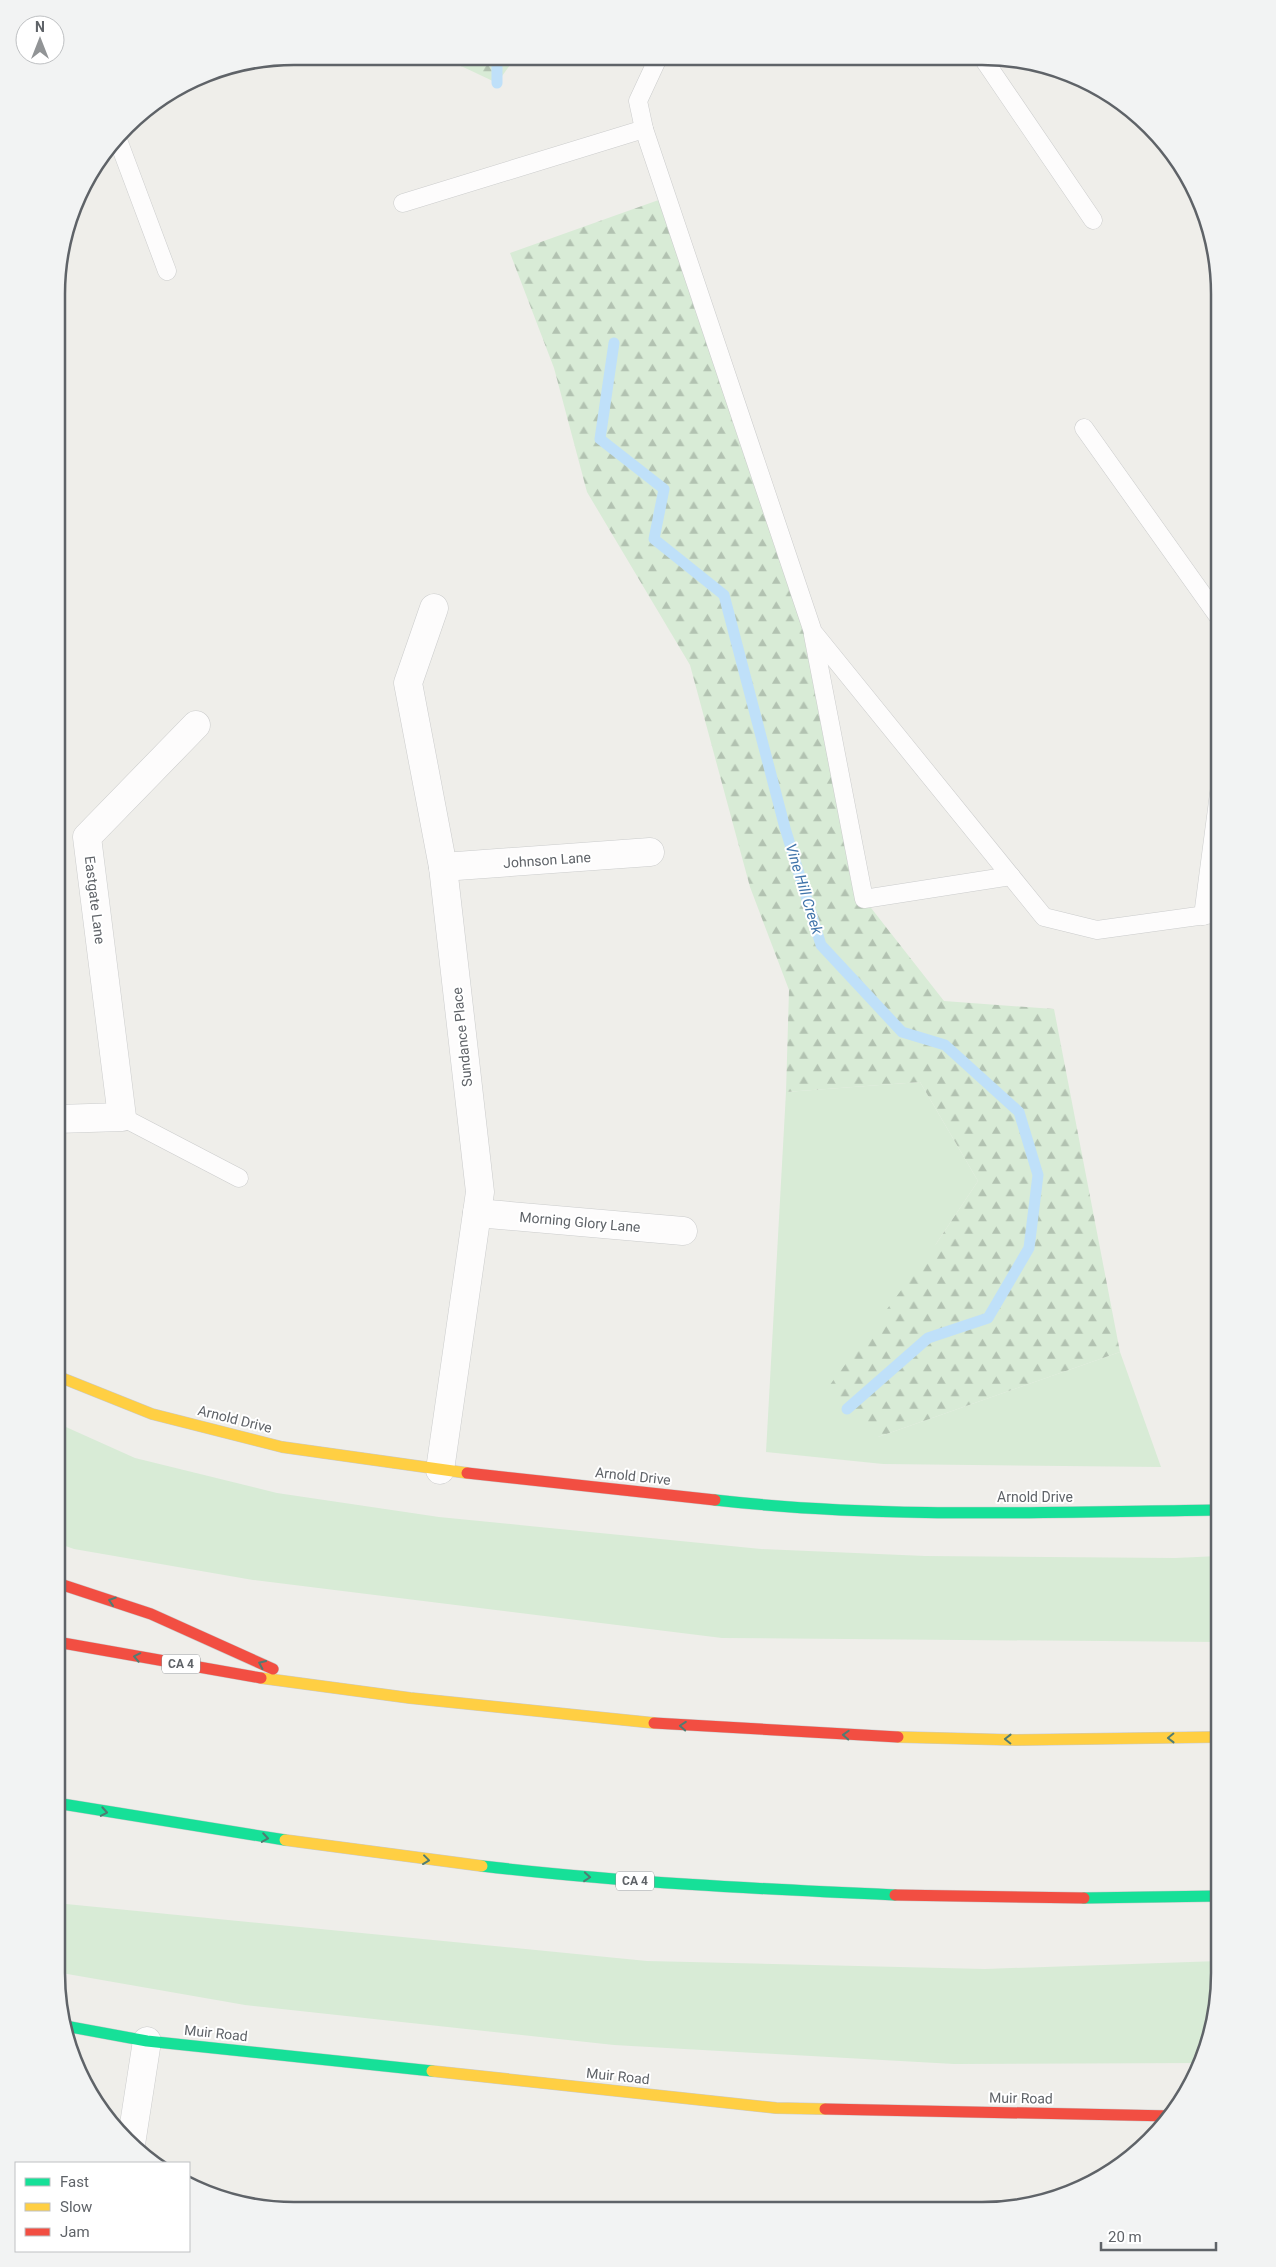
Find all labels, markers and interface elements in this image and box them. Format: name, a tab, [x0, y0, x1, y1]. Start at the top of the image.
north arrow	[15, 15, 65, 65]
text: N	[35, 19, 45, 35]
water label: Vine Hill Creek	[782, 841, 827, 937]
street label: Johnson Lane	[503, 849, 591, 871]
street label: Eastgate Lane	[82, 855, 108, 945]
street label: Sundance Place	[449, 987, 475, 1087]
street label: Morning Glory Lane	[519, 1209, 641, 1235]
street label: Arnold Drive	[196, 1402, 274, 1436]
street label: Arnold Drive	[594, 1464, 672, 1488]
street label: Arnold Drive	[997, 1489, 1073, 1505]
one-way arrow	[108, 1597, 117, 1607]
one-way arrow	[133, 1652, 142, 1663]
road number: CA 4	[162, 1655, 200, 1674]
one-way arrow	[258, 1660, 267, 1671]
one-way arrow	[679, 1720, 687, 1731]
one-way arrow	[841, 1730, 849, 1741]
one-way arrow	[1166, 1733, 1174, 1744]
one-way arrow	[1004, 1734, 1012, 1745]
one-way arrow	[100, 1807, 109, 1817]
one-way arrow	[260, 1833, 269, 1843]
one-way arrow	[422, 1854, 430, 1865]
one-way arrow	[584, 1871, 592, 1882]
road number: CA 4	[616, 1872, 654, 1890]
street label: Muir Road	[183, 2022, 249, 2044]
street label: Muir Road	[585, 2065, 651, 2087]
street label: Muir Road	[989, 2089, 1053, 2107]
legend	[15, 2162, 190, 2252]
text: Fast	[60, 2173, 89, 2191]
text: Slow	[60, 2198, 92, 2216]
scale bar	[1101, 2220, 1216, 2252]
text: Jam	[60, 2223, 90, 2241]
text: 20 m	[1108, 2228, 1142, 2246]

